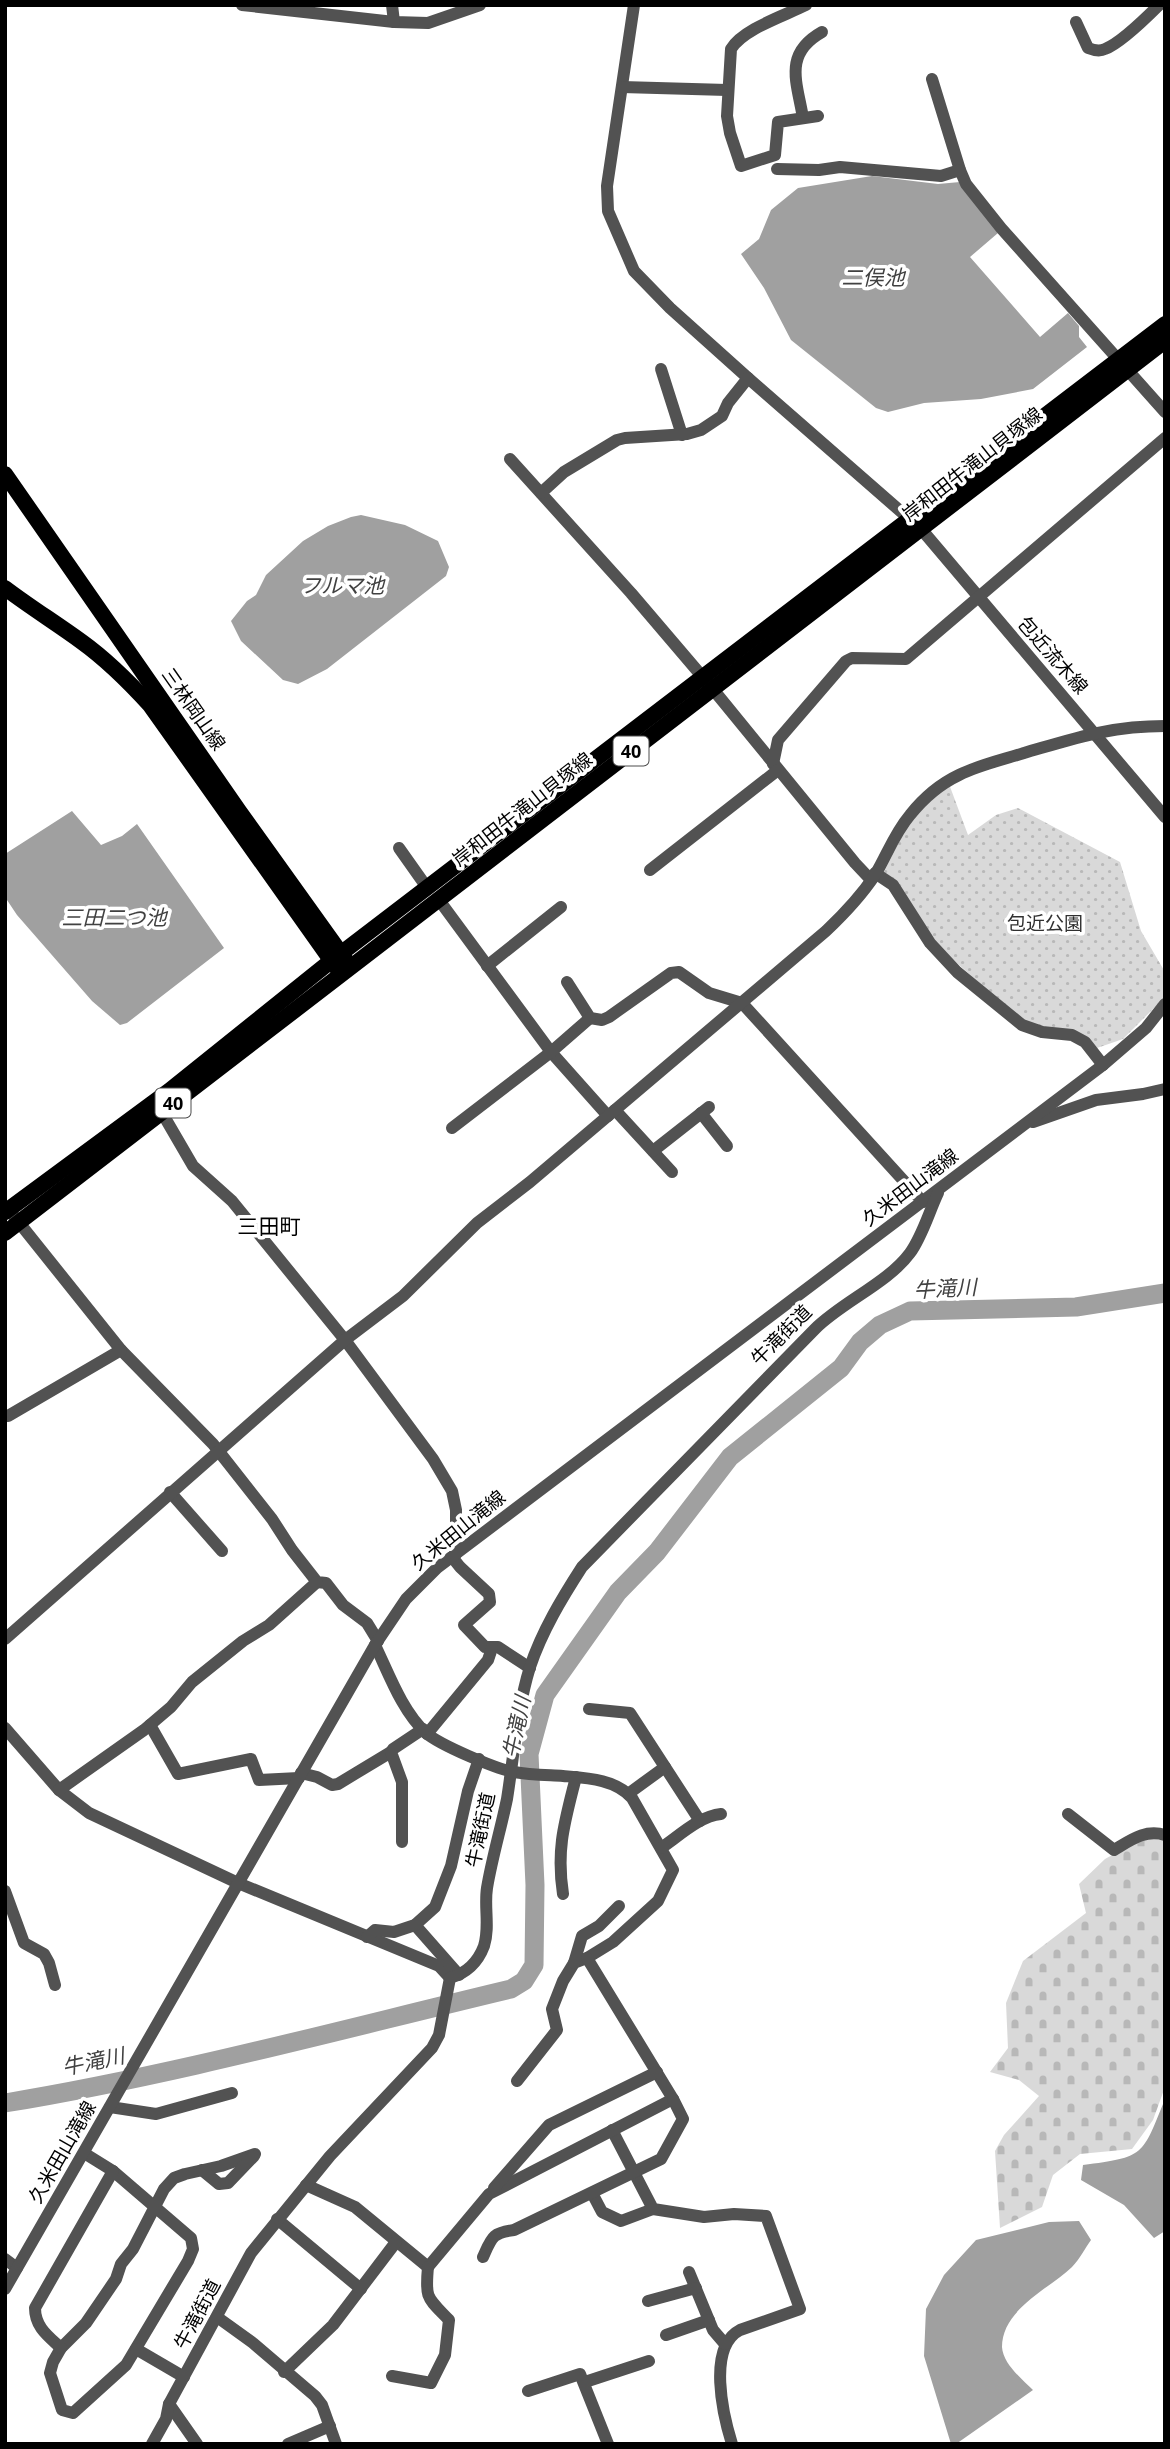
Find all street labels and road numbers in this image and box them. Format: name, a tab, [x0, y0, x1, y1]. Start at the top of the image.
street label: 岸和田牛滝山貝塚線	[897, 401, 1047, 527]
street label: 包近流木線	[1012, 611, 1094, 699]
street label: 三林岡山線	[156, 663, 232, 755]
road number: 40	[614, 736, 648, 766]
street label: 岸和田牛滝山貝塚線	[447, 746, 597, 872]
road number: 40	[156, 1088, 190, 1118]
street label: 久米田山滝線	[857, 1142, 963, 1232]
street label: 牛滝街道	[745, 1299, 817, 1371]
street label: 久米田山滝線	[406, 1484, 510, 1576]
street label: 牛滝街道	[459, 1790, 501, 1870]
street label: 久米田山滝線	[22, 2096, 102, 2208]
street label: 牛滝街道	[168, 2274, 226, 2354]

